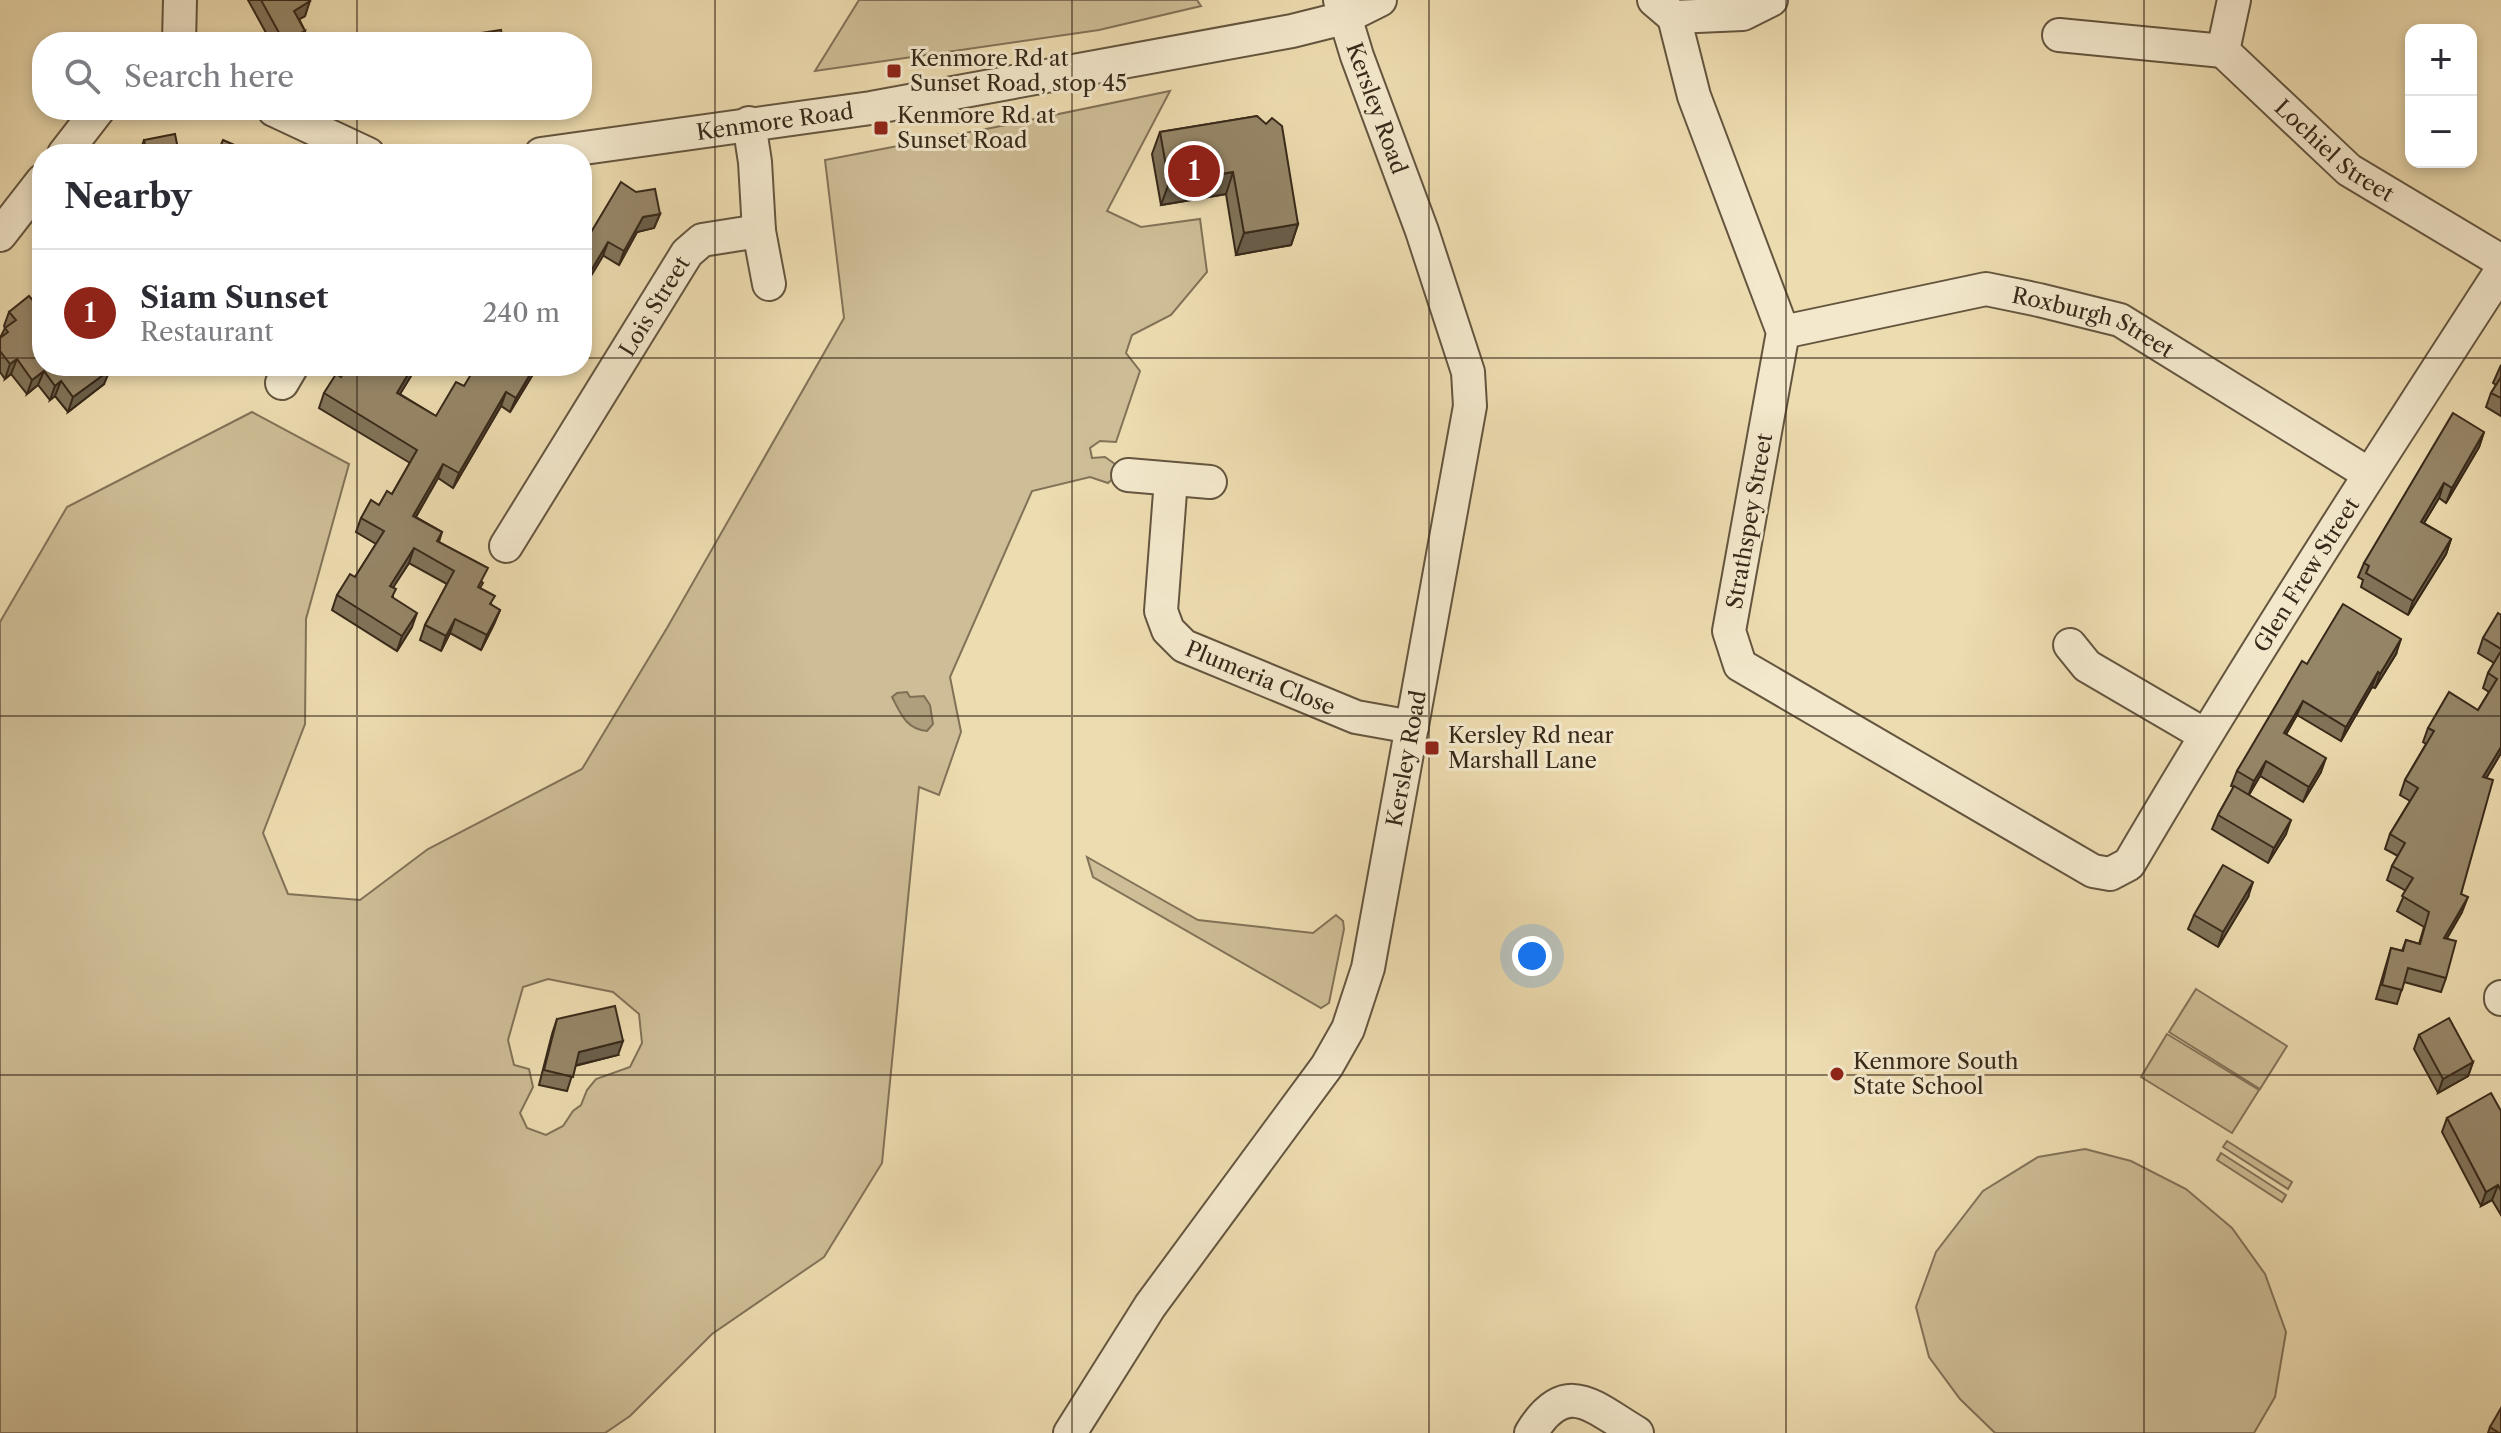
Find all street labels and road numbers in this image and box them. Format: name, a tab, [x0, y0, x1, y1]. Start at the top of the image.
street label: Kersley Road	[1340, 39, 1413, 178]
street label: Lochiel Street	[2269, 94, 2399, 208]
street label: Kenmore Road	[695, 98, 855, 146]
street label: Lois Street	[614, 251, 696, 361]
street label: Roxburgh Street	[2009, 282, 2179, 364]
street label: Strathspey Street	[1721, 431, 1778, 611]
street label: Glen Frew Street	[2248, 493, 2365, 657]
street label: Plumeria Close	[1181, 635, 1339, 721]
street label: Kersley Road	[1381, 688, 1432, 829]

